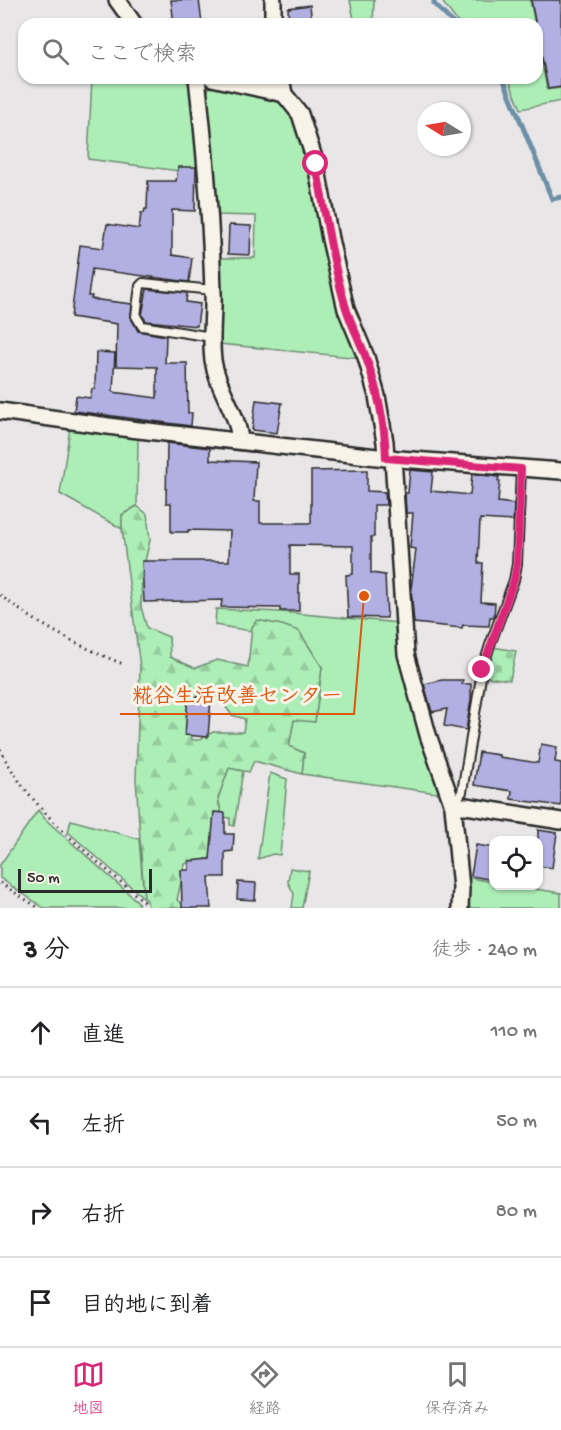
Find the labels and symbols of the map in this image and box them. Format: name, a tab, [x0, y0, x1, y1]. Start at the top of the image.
north arrow	[417, 102, 471, 156]
route start	[302, 150, 328, 176]
route end	[468, 656, 494, 682]
callout: 糀谷生活改善センター	[120, 675, 354, 714]
text: 糀谷生活改善センター	[132, 684, 342, 711]
scale bar	[18, 866, 152, 894]

